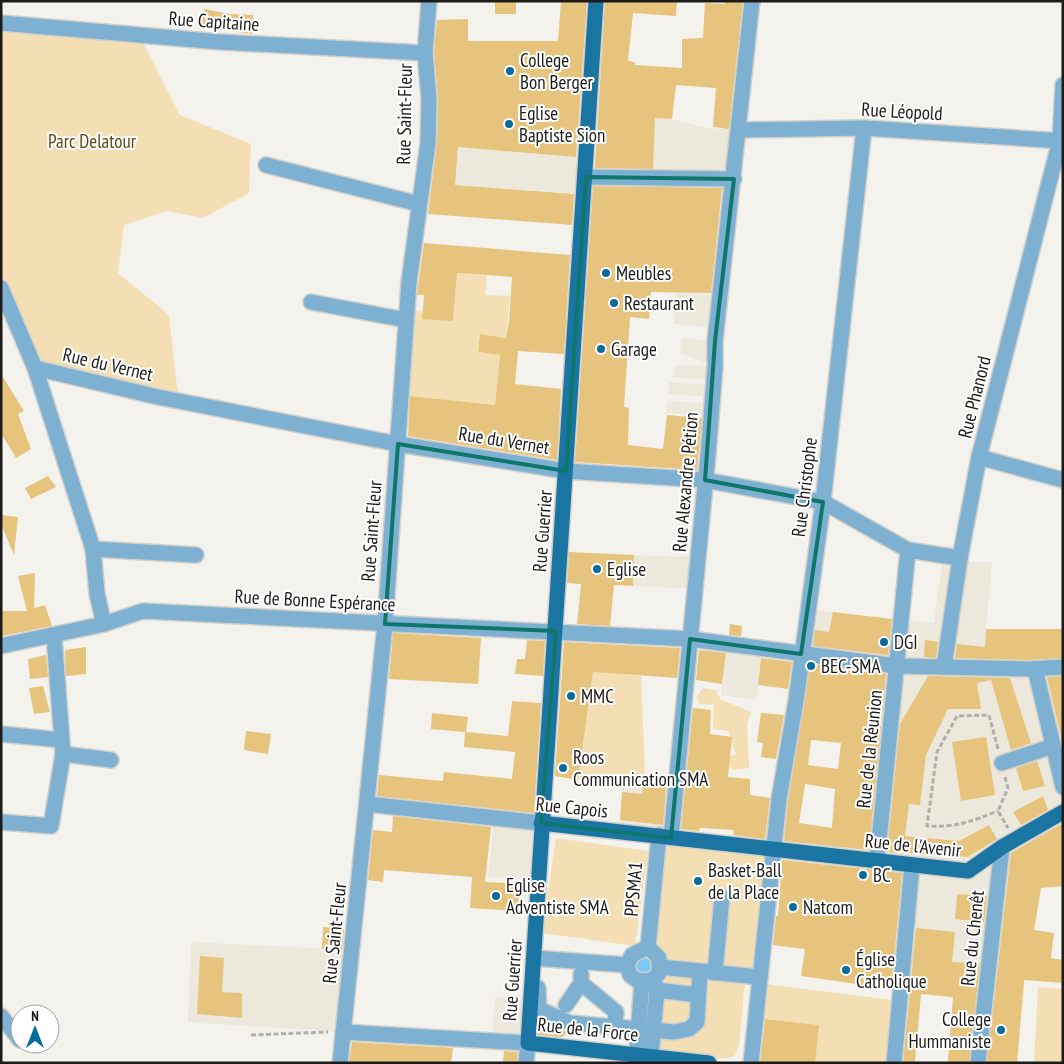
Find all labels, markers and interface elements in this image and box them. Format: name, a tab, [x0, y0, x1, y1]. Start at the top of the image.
street label: Rue Capitaine	[168, 6, 260, 36]
place label: College Bon Berger	[520, 48, 594, 94]
street label: Rue Saint-Fleur	[391, 62, 417, 165]
marker: College Bon Berger	[504, 65, 516, 77]
street label: Rue Léopold	[861, 97, 943, 125]
place label: Eglise Baptiste Sion	[519, 101, 605, 147]
marker: Eglise Baptiste Sion	[503, 118, 515, 130]
park label: Parc Delatour	[48, 129, 137, 153]
place label: Meubles	[616, 261, 671, 285]
marker: Meubles	[600, 267, 612, 279]
place label: Restaurant	[624, 291, 695, 315]
marker: Restaurant	[608, 297, 620, 309]
place label: Garage	[611, 337, 657, 361]
street label: Rue du Vernet	[61, 342, 156, 386]
marker: Garage	[595, 343, 607, 355]
street label: Rue Phanord	[952, 353, 996, 441]
street label: Rue Alexandre Pétion	[667, 411, 703, 553]
street label: Rue du Vernet	[457, 421, 552, 459]
street label: Rue Christophe	[786, 436, 822, 538]
street label: Rue Saint-Fleur	[355, 479, 387, 582]
street label: Rue Guerrier	[527, 488, 557, 573]
place label: Eglise	[607, 557, 646, 581]
marker: Eglise	[591, 563, 603, 575]
street label: Rue de Bonne Espérance	[234, 584, 396, 616]
place label: DGI	[894, 630, 918, 654]
marker: DGI	[878, 636, 890, 648]
place label: BEC-SMA	[821, 654, 880, 678]
marker: BEC-SMA	[805, 660, 817, 672]
place label: MMC	[581, 684, 614, 708]
street label: Rue de la Réunion	[851, 689, 887, 809]
marker: MMC	[565, 690, 577, 702]
place label: Roos Communication SMA	[573, 745, 708, 791]
marker: Roos Communication SMA	[557, 762, 569, 774]
street label: Rue Capois	[535, 791, 609, 823]
street label: Rue de l'Avenir	[864, 828, 963, 862]
place label: Basket-Ball de la Place	[708, 858, 782, 904]
street label: PPSMA1	[619, 861, 647, 917]
place label: BC	[873, 863, 891, 887]
marker: BC	[857, 869, 869, 881]
place label: Eglise Adventiste SMA	[506, 873, 609, 919]
marker: Basket-Ball de la Place	[692, 875, 704, 887]
street label: Rue Saint-Fleur	[317, 881, 351, 985]
street label: Rue du Chenêt	[955, 888, 989, 987]
marker: Eglise Adventiste SMA	[490, 890, 502, 902]
place label: Natcom	[803, 895, 853, 919]
marker: Natcom	[787, 901, 799, 913]
street label: Rue Guerrier	[497, 937, 527, 1022]
place label: Église Catholique	[856, 947, 927, 993]
marker: Église Catholique	[840, 964, 852, 976]
north arrow	[10, 1004, 60, 1054]
text: N	[31, 1007, 39, 1025]
place label: College Hummaniste	[908, 1007, 991, 1053]
street label: Rue de la Force	[537, 1012, 640, 1046]
marker: College Hummaniste	[995, 1024, 1007, 1036]

